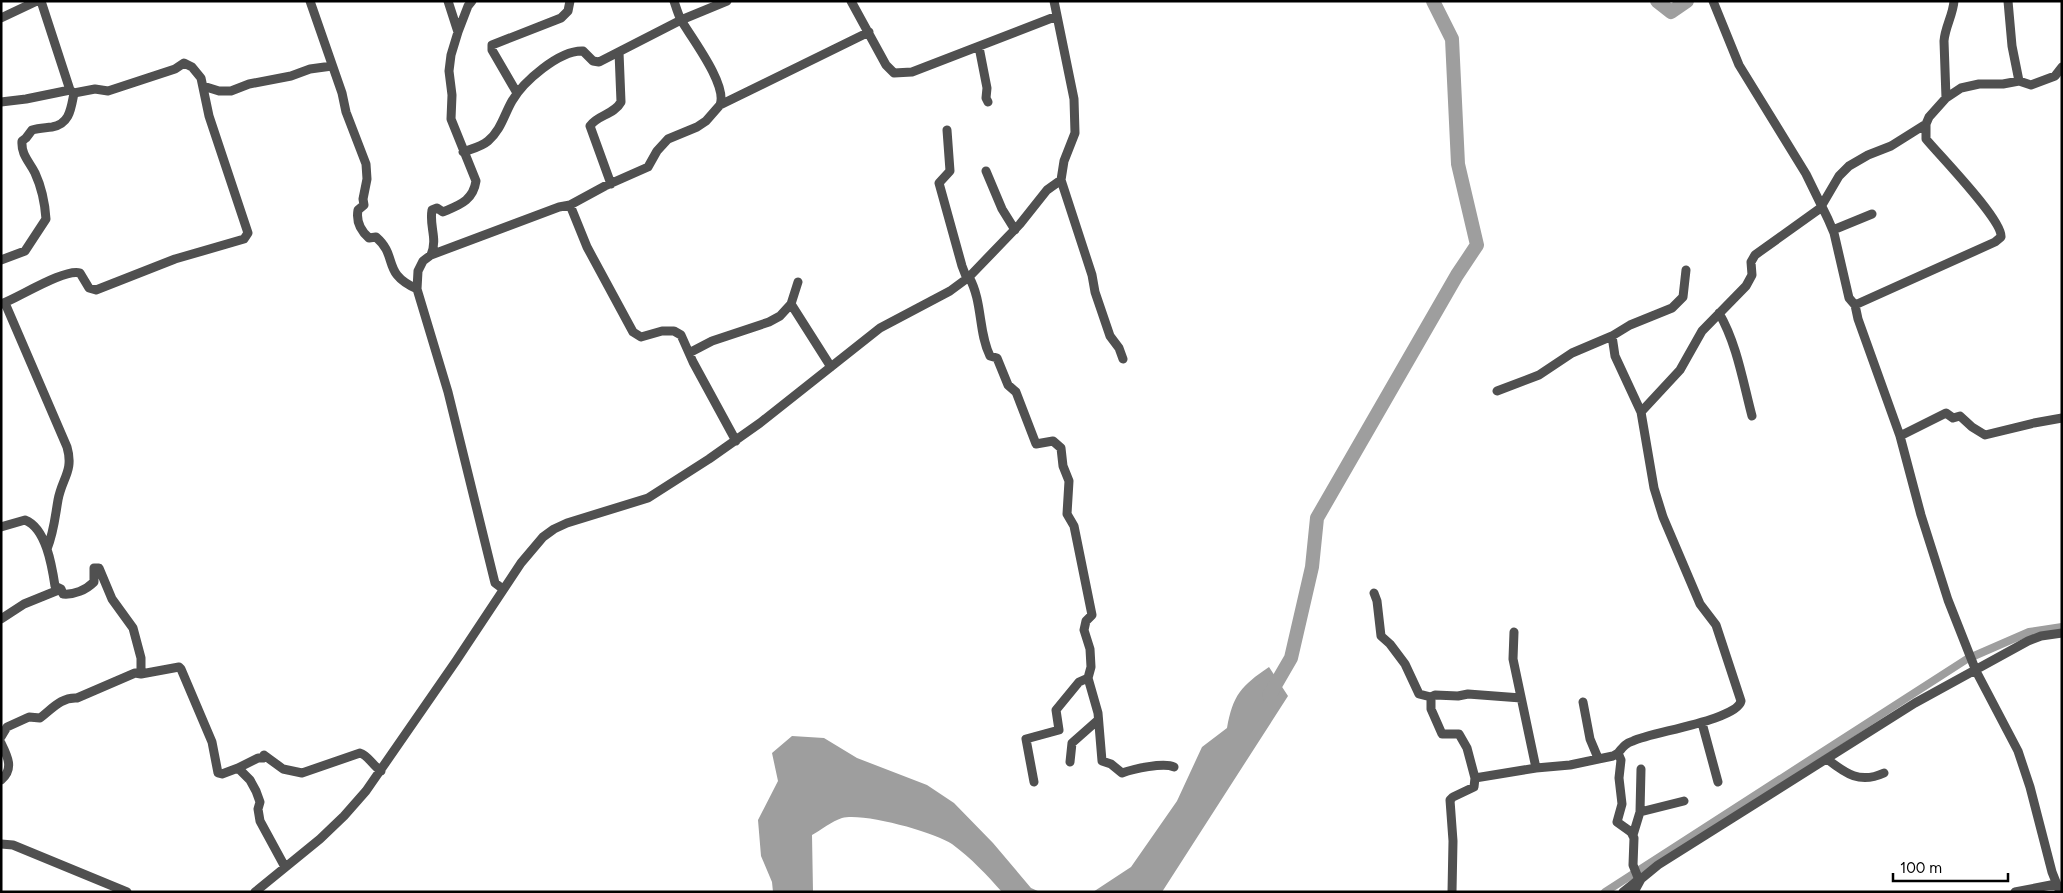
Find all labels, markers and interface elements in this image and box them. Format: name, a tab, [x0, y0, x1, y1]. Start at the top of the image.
scale bar	[1893, 850, 2008, 882]
text: 100 m	[1900, 859, 1942, 877]

